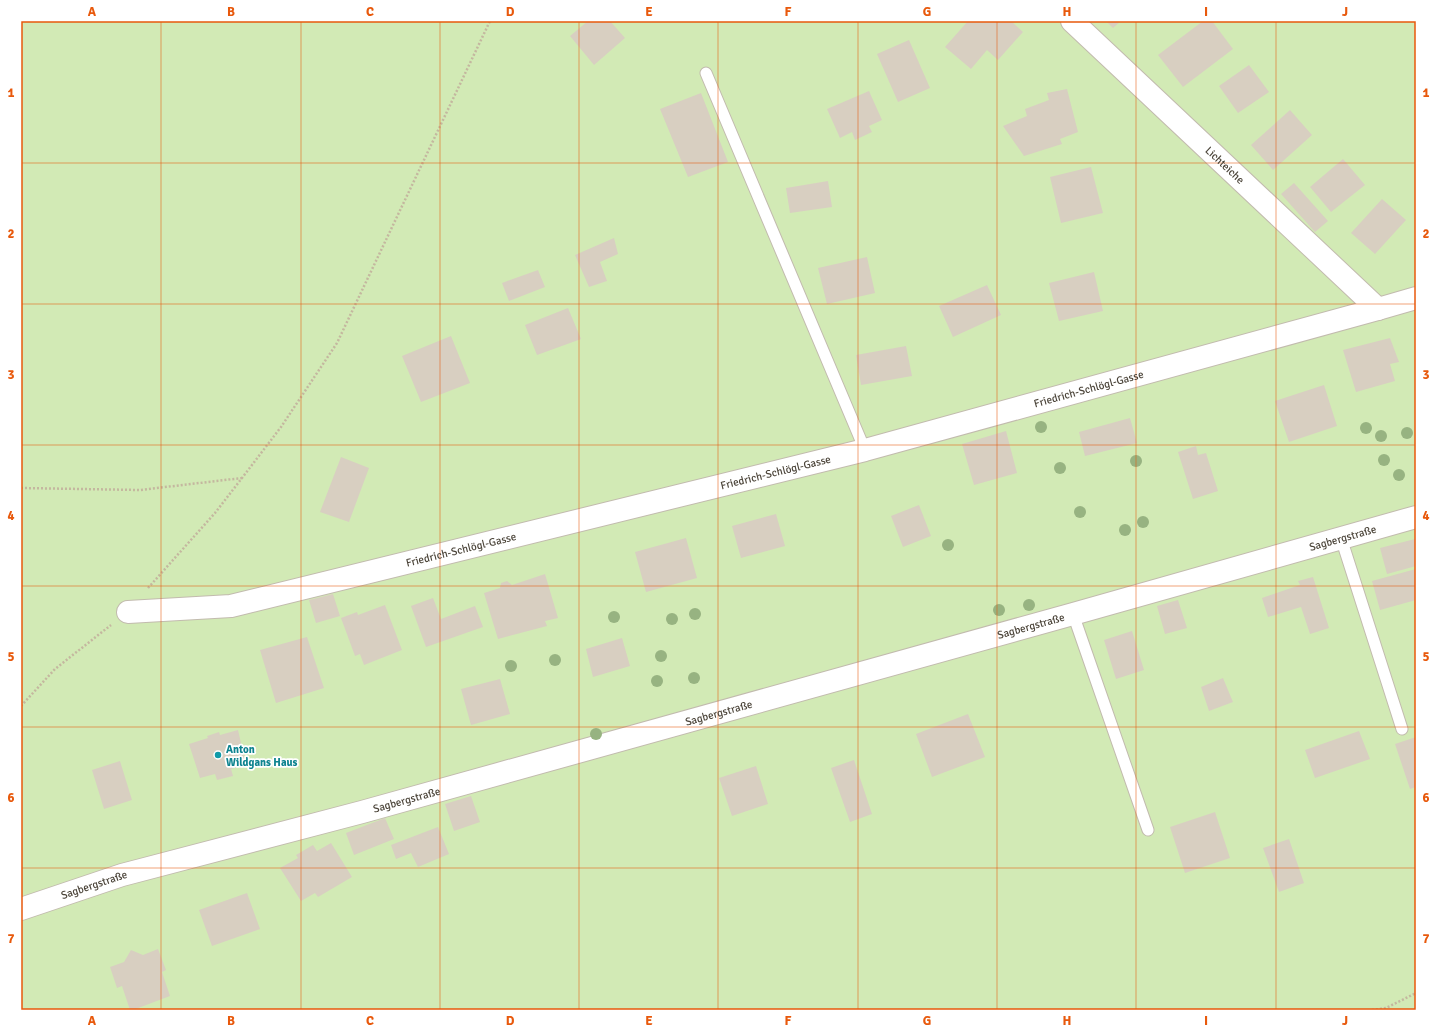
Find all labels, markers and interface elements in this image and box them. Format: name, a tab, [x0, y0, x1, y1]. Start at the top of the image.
text: A	[88, 4, 97, 20]
text: B	[227, 4, 235, 20]
text: C	[366, 4, 374, 20]
text: D	[506, 4, 515, 20]
text: E	[645, 4, 653, 20]
text: F	[785, 4, 792, 20]
text: G	[923, 4, 931, 20]
text: H	[1063, 4, 1071, 20]
text: I	[1204, 4, 1208, 20]
text: J	[1342, 4, 1348, 20]
text: 1	[7, 85, 15, 101]
text: 1	[1422, 85, 1430, 101]
street label: Lichteiche	[1202, 144, 1247, 187]
text: 2	[7, 226, 15, 242]
text: 2	[1422, 226, 1430, 242]
text: 3	[7, 367, 15, 383]
text: 3	[1422, 367, 1430, 383]
street label: Friedrich-Schlögl-Gasse	[1032, 368, 1145, 410]
street label: Friedrich-Schlögl-Gasse	[719, 453, 832, 492]
text: 4	[7, 508, 15, 524]
text: 4	[1422, 508, 1430, 524]
street label: Sagbergstraße	[1308, 523, 1378, 554]
street label: Friedrich-Schlögl-Gasse	[405, 530, 518, 570]
street label: Sagbergstraße	[996, 611, 1066, 642]
text: 5	[7, 649, 15, 665]
text: 5	[1422, 649, 1430, 665]
street label: Sagbergstraße	[684, 698, 754, 729]
place label: Anton Wildgans Haus	[226, 743, 298, 769]
marker: Anton Wildgans Haus	[213, 750, 223, 760]
street label: Sagbergstraße	[372, 785, 442, 816]
text: 6	[7, 790, 15, 806]
text: 6	[1422, 790, 1430, 806]
street label: Sagbergstraße	[59, 868, 129, 902]
text: 7	[7, 931, 15, 947]
text: 7	[1422, 931, 1430, 947]
text: A	[88, 1013, 97, 1029]
text: B	[227, 1013, 235, 1029]
text: C	[366, 1013, 374, 1029]
text: D	[506, 1013, 515, 1029]
text: E	[645, 1013, 653, 1029]
text: F	[785, 1013, 792, 1029]
text: G	[923, 1013, 931, 1029]
text: H	[1063, 1013, 1071, 1029]
text: I	[1204, 1013, 1208, 1029]
text: J	[1342, 1013, 1348, 1029]

